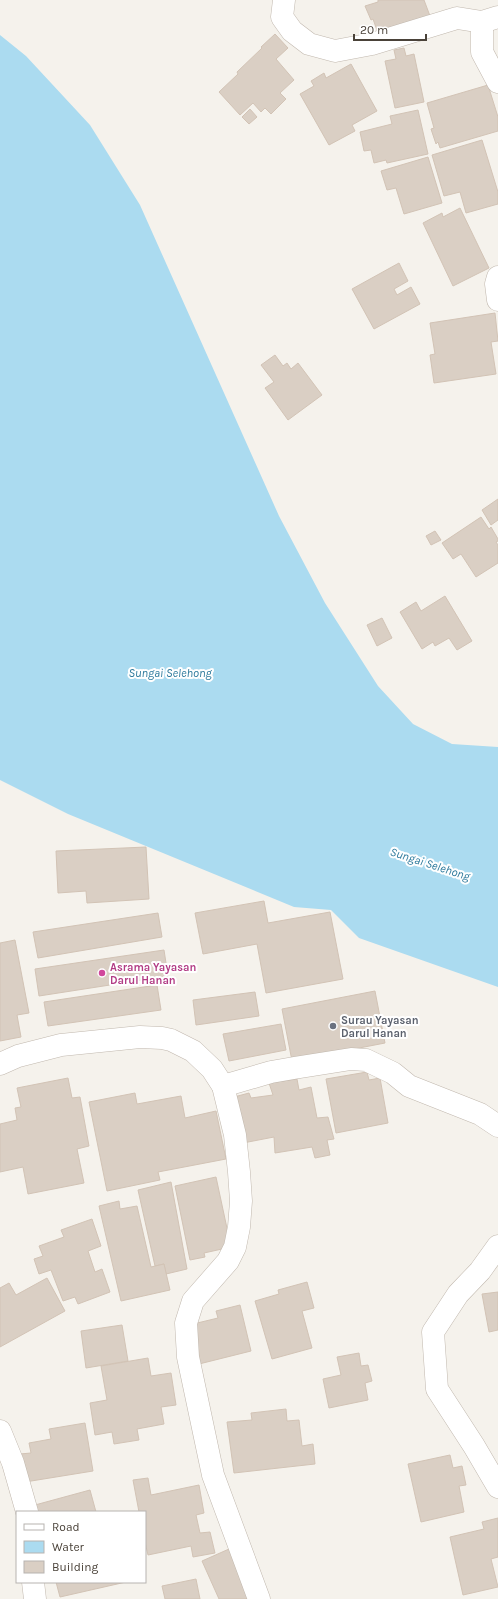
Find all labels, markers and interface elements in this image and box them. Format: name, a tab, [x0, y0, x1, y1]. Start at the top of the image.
scale bar	[354, 16, 426, 42]
text: 20 m	[360, 23, 388, 37]
water label: Sungai Selehong	[128, 666, 213, 680]
water label: Sungai Selehong	[388, 844, 473, 884]
place label: Asrama Yayasan Darul Hanan	[110, 961, 196, 987]
marker: Asrama Yayasan Darul Hanan	[97, 968, 107, 978]
place label: Surau Yayasan Darul Hanan	[341, 1014, 419, 1040]
marker: Surau Yayasan Darul Hanan	[328, 1021, 338, 1031]
legend	[16, 1511, 146, 1583]
text: Road	[52, 1520, 80, 1534]
text: Water	[52, 1540, 85, 1554]
text: Building	[52, 1560, 99, 1574]

